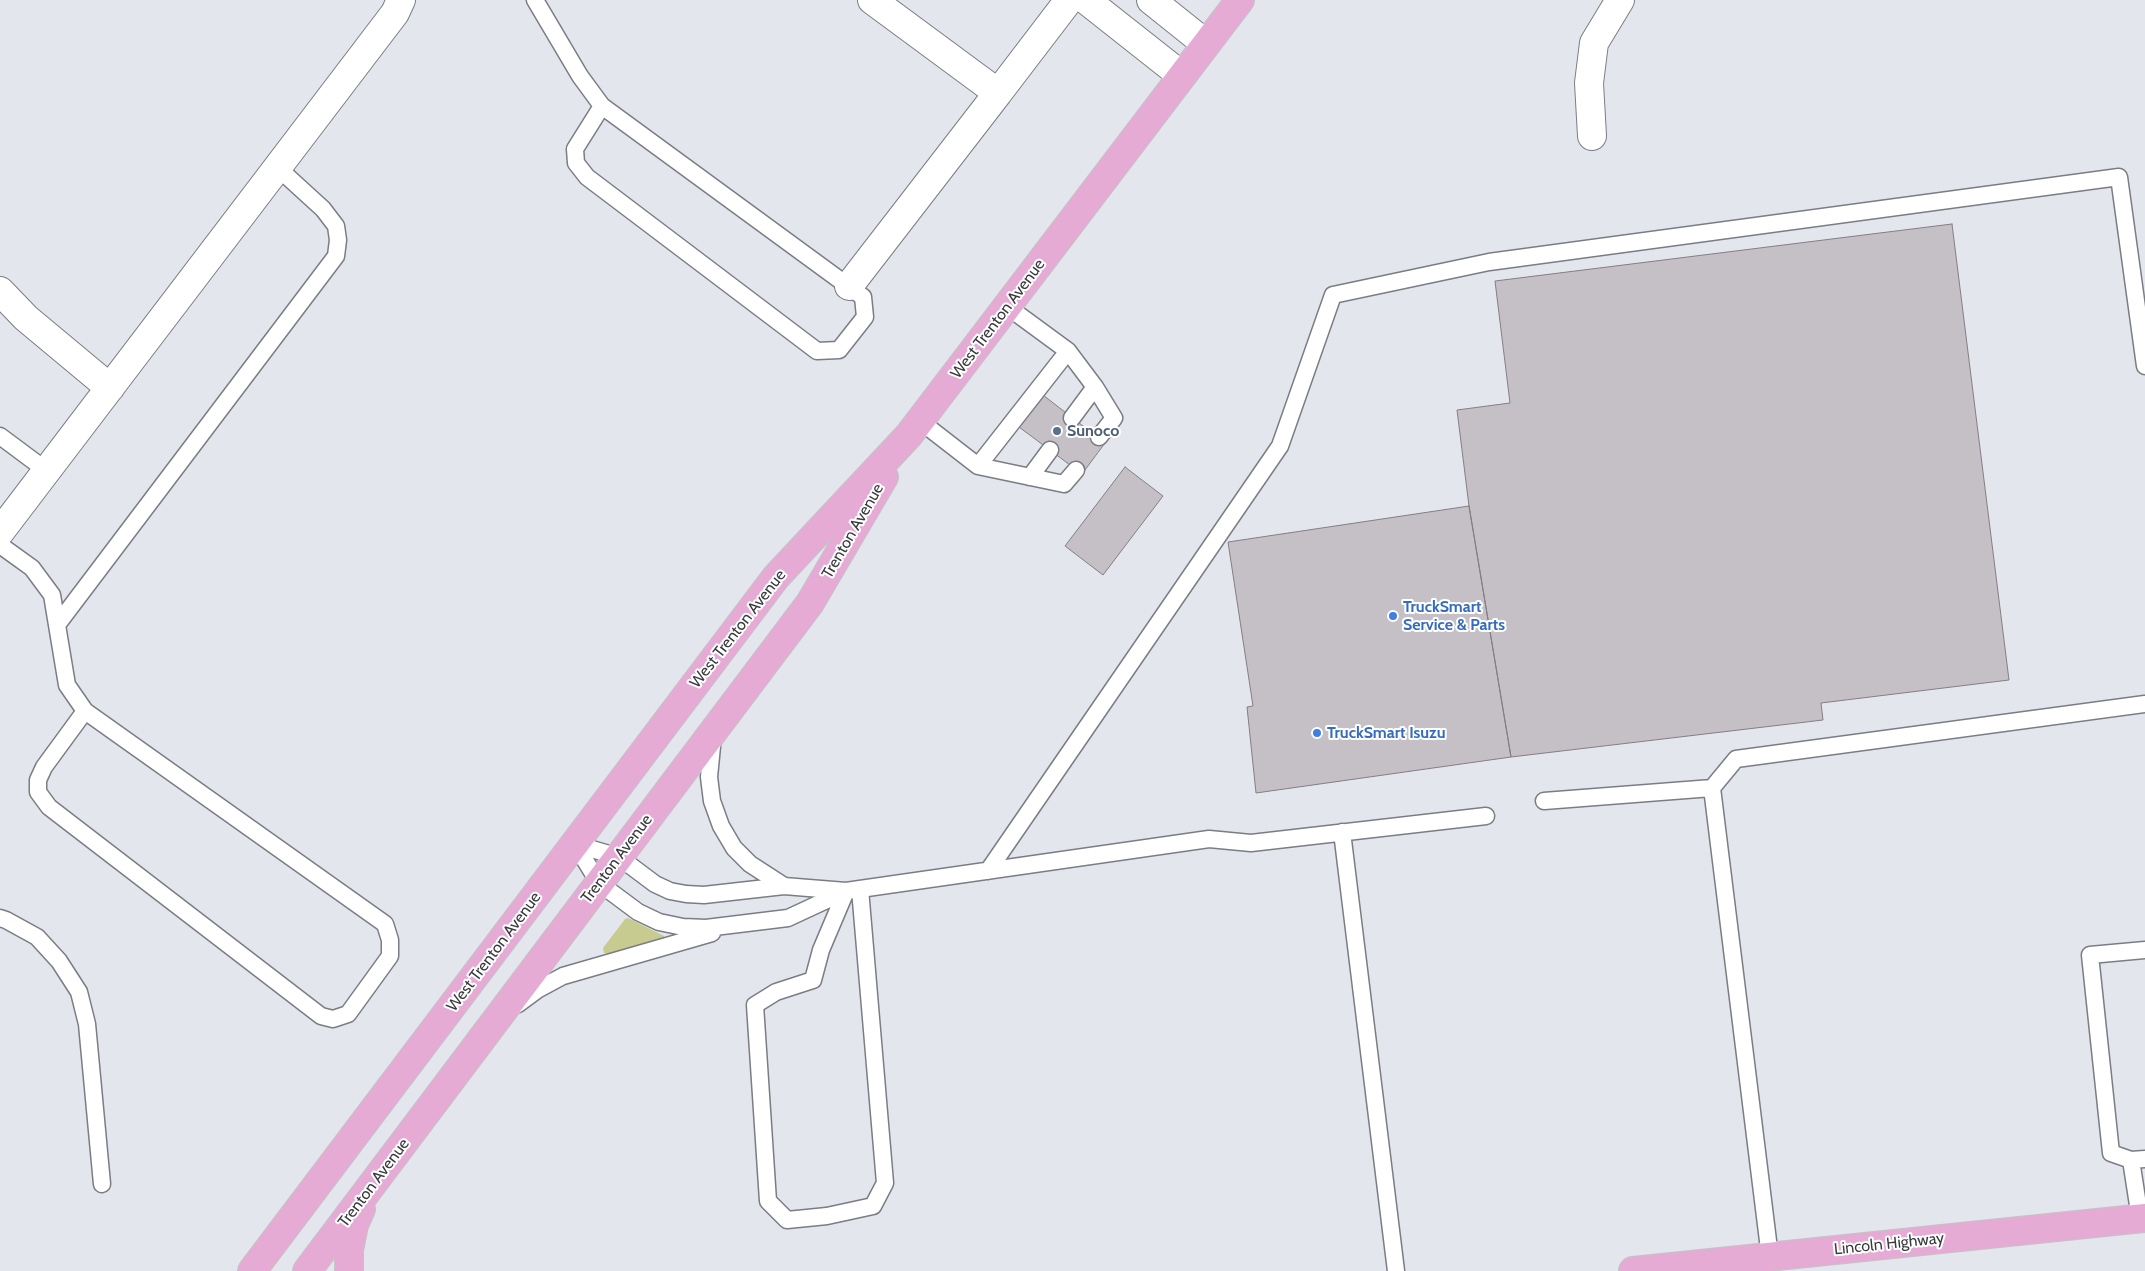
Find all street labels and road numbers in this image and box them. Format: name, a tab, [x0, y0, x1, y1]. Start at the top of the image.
street label: West Trenton Avenue	[947, 255, 1049, 383]
street label: Trenton Avenue	[818, 480, 888, 582]
street label: West Trenton Avenue	[686, 566, 790, 692]
street label: Trenton Avenue	[577, 811, 657, 907]
street label: West Trenton Avenue	[443, 888, 545, 1016]
street label: Trenton Avenue	[334, 1135, 414, 1231]
street label: Lincoln Highway	[1833, 1229, 1945, 1259]

